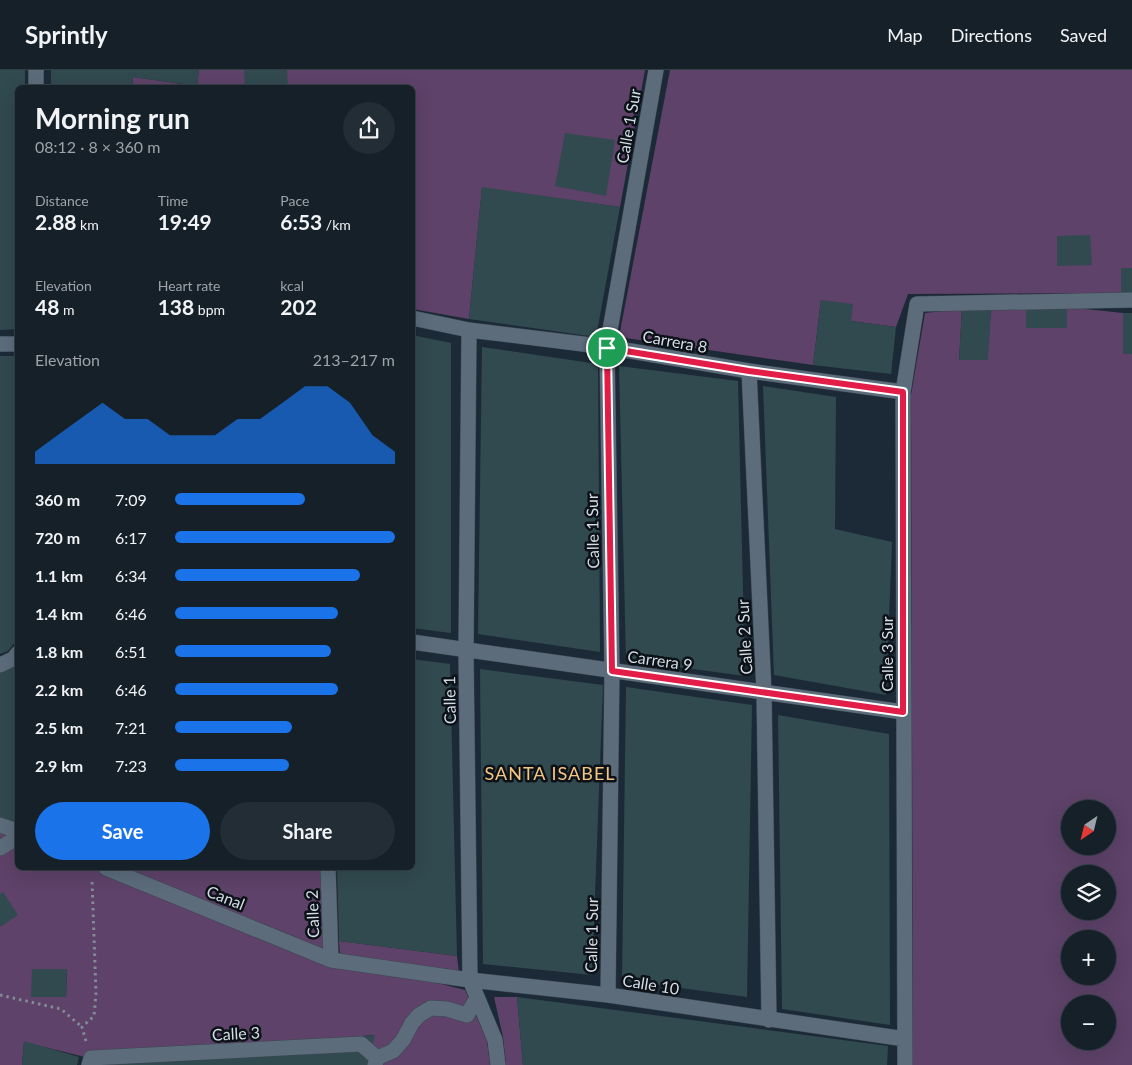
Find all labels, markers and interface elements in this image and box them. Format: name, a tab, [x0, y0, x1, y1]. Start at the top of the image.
text: Sprintly	[25, 20, 108, 49]
text: Map	[887, 24, 923, 46]
text: Directions	[951, 24, 1032, 46]
text: Saved	[1060, 24, 1107, 46]
street label: Calle 1 Sur	[612, 87, 644, 165]
text: Morning run	[35, 101, 190, 135]
button: share	[343, 102, 395, 154]
text: 08:12 · 8 × 360 m	[35, 137, 160, 156]
text: Distance	[35, 192, 89, 209]
text: Time	[158, 192, 188, 209]
text: Pace	[280, 192, 309, 209]
text: 2.88	[35, 209, 77, 234]
text: 19:49	[158, 209, 212, 234]
text: 6:53	[280, 209, 322, 234]
text: km	[77, 216, 99, 233]
text: /km	[322, 216, 351, 233]
text: Elevation	[35, 277, 92, 294]
text: Heart rate	[158, 277, 220, 294]
text: kcal	[280, 277, 304, 294]
text: 48	[35, 294, 59, 319]
text: 138	[158, 294, 194, 319]
text: 202	[280, 294, 317, 319]
text: m	[59, 301, 74, 318]
text: bpm	[194, 301, 225, 318]
street label: Carrera 8	[641, 326, 709, 356]
pin	[586, 327, 628, 369]
icon: arrive	[593, 334, 621, 362]
text: Elevation	[35, 350, 100, 369]
text: 213–217 m	[313, 350, 395, 369]
text: 360 m	[35, 490, 80, 509]
text: 7:09	[115, 490, 147, 509]
street label: Calle 1 Sur	[582, 493, 602, 569]
text: 720 m	[35, 528, 80, 547]
text: 6:17	[115, 528, 147, 547]
text: 1.1 km	[35, 566, 83, 585]
text: 6:34	[115, 566, 147, 585]
street label: Calle 2 Sur	[733, 599, 755, 675]
text: 1.4 km	[35, 604, 83, 623]
text: 6:46	[115, 604, 147, 623]
street label: Calle 3 Sur	[877, 616, 896, 692]
text: 1.8 km	[35, 642, 83, 661]
text: 6:51	[115, 642, 147, 661]
street label: Carrera 9	[626, 646, 694, 674]
street label: Calle 1	[439, 676, 459, 724]
text: 2.2 km	[35, 680, 83, 699]
text: 6:46	[115, 680, 147, 699]
text: 2.5 km	[35, 718, 83, 737]
text: 7:21	[115, 718, 147, 737]
text: 2.9 km	[35, 756, 83, 775]
text: 7:23	[115, 756, 147, 775]
district label: SANTA ISABEL	[484, 762, 616, 784]
north arrow	[1061, 800, 1116, 855]
map controls	[1061, 800, 1116, 1050]
button: Save	[35, 802, 210, 860]
button: Share	[220, 802, 395, 860]
button: layers	[1061, 865, 1116, 920]
street label: Canal	[204, 881, 248, 913]
street label: Calle 2	[302, 890, 322, 938]
street label: Calle 1 Sur	[581, 897, 601, 973]
button: +	[1061, 930, 1116, 985]
street label: Calle 10	[621, 970, 681, 998]
button: −	[1061, 995, 1116, 1050]
street label: Calle 3	[212, 1022, 260, 1044]

